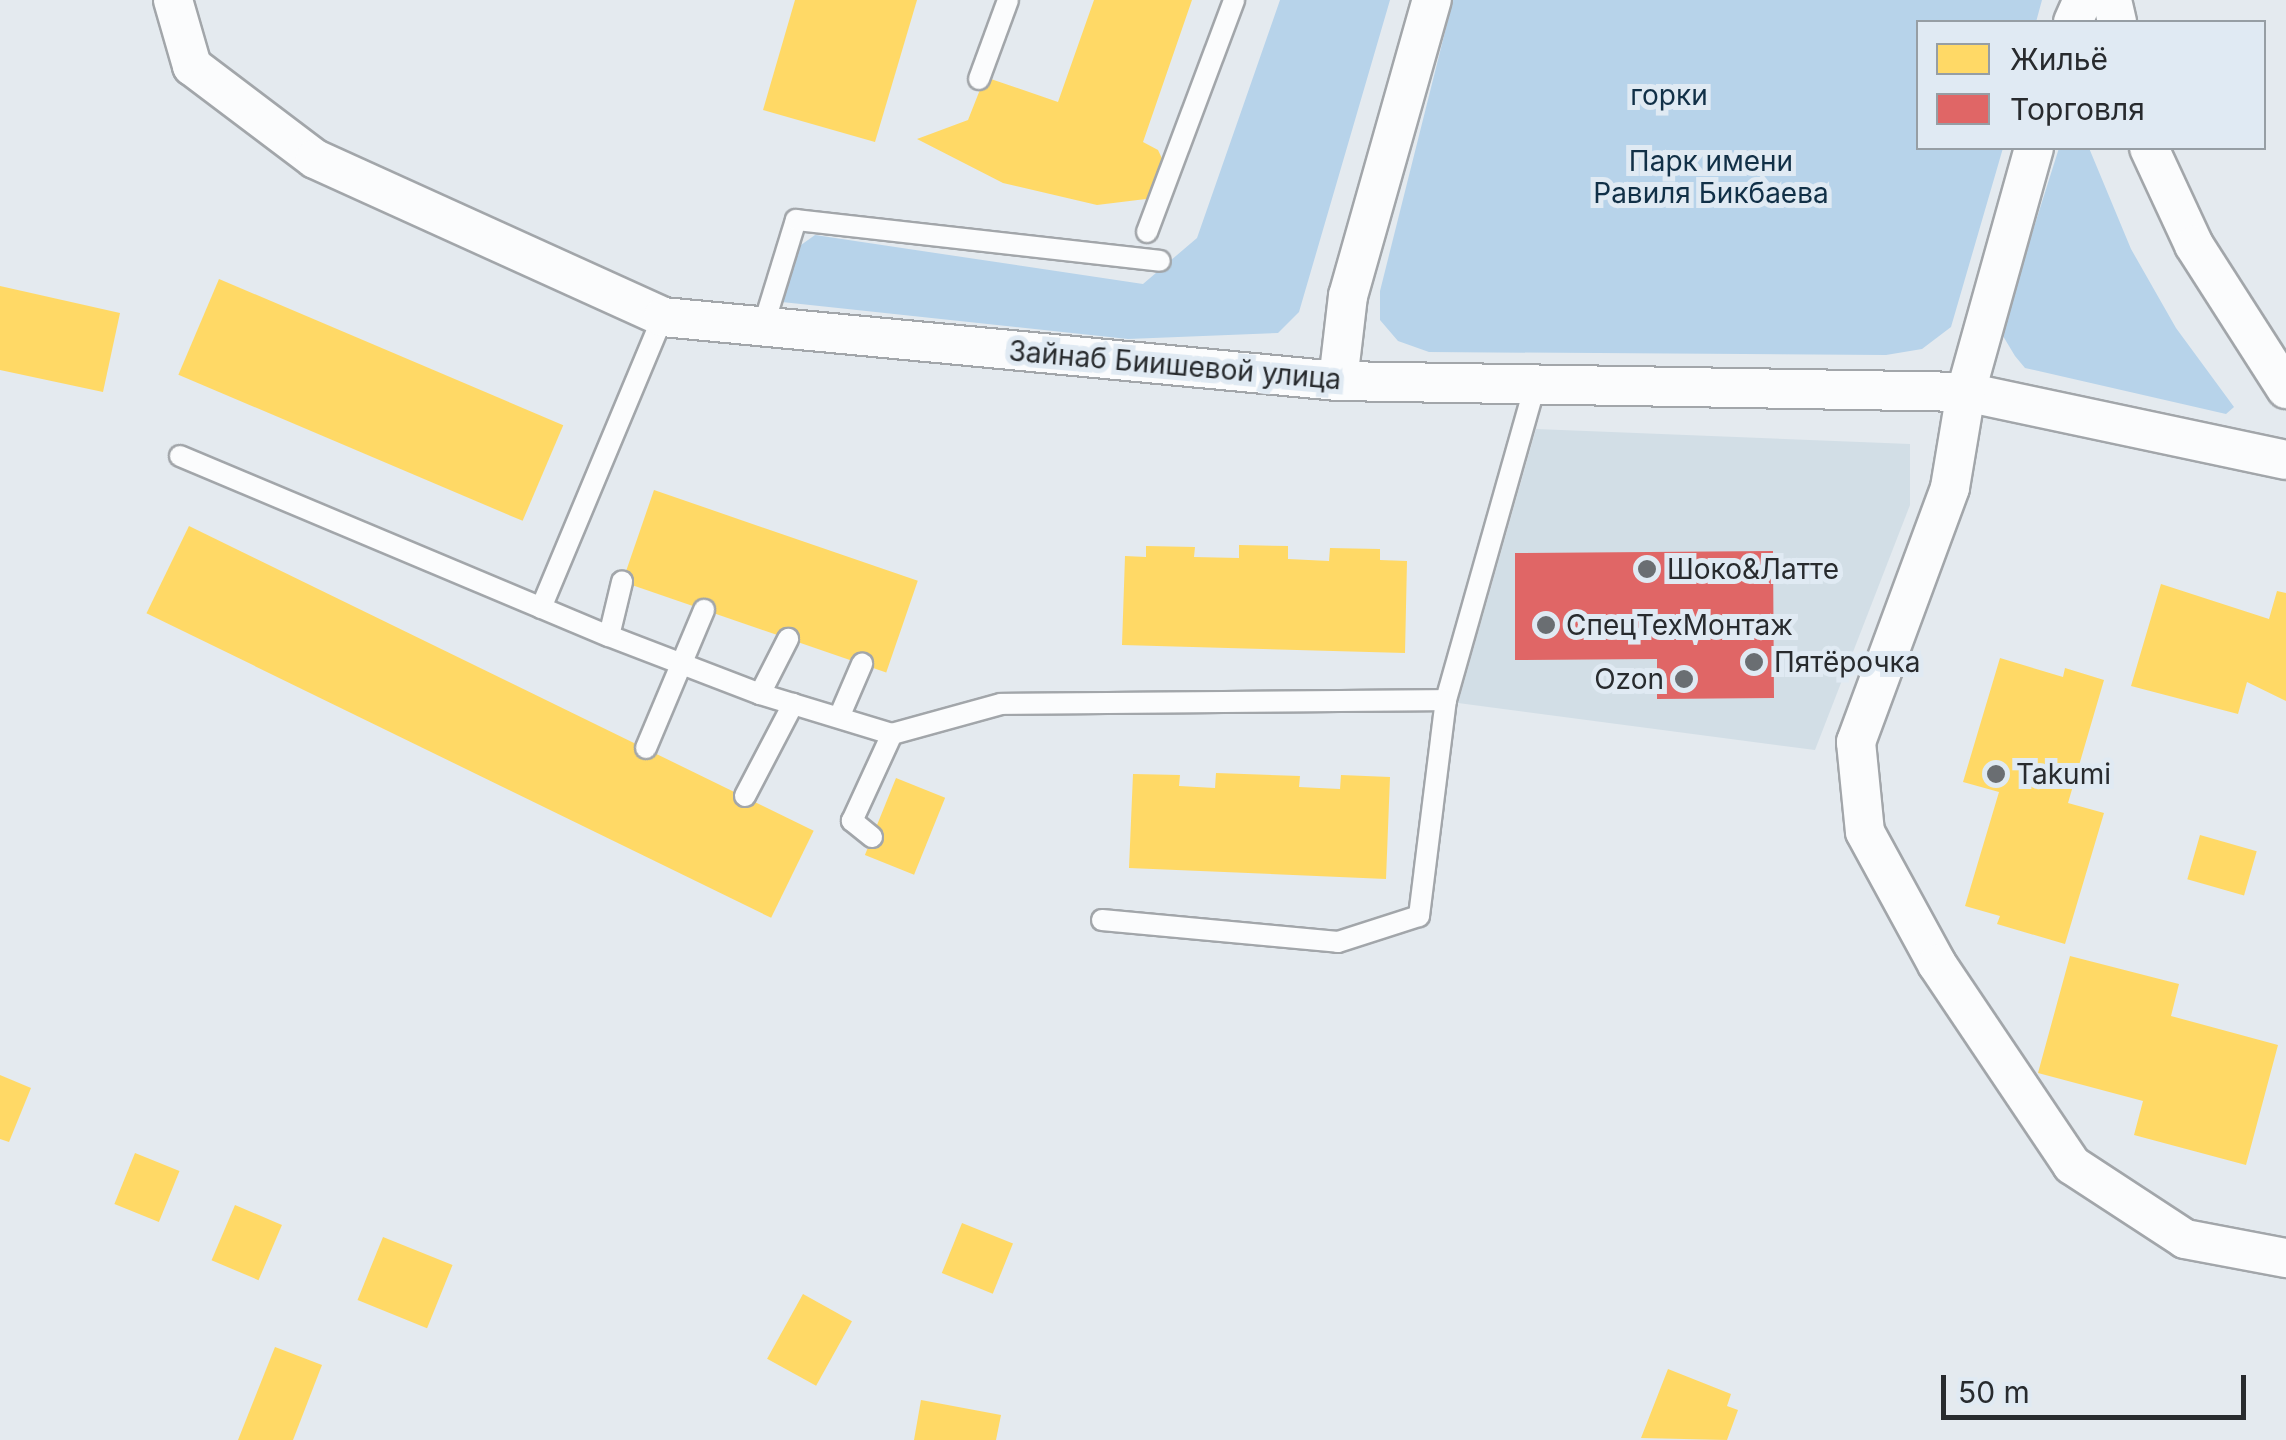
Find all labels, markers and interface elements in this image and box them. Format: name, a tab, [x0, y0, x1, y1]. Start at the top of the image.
legend	[1916, 20, 2266, 150]
text: Жильё	[2010, 41, 2108, 77]
park label: горки	[1630, 78, 1708, 112]
text: Торговля	[2010, 91, 2145, 127]
park label: Парк имени Равиля Бикбаева	[1593, 144, 1829, 210]
street label: Зайнаб Биишевой улица	[1007, 334, 1343, 396]
place label: Шоко&Латте	[1667, 552, 1839, 586]
marker: Шоко&Латте	[1636, 558, 1658, 580]
place label: СпецТехМонтаж	[1566, 608, 1793, 642]
marker: СпецТехМонтаж	[1535, 614, 1557, 636]
place label: Пятёрочка	[1774, 645, 1921, 679]
marker: Пятёрочка	[1743, 651, 1765, 673]
place label: Ozon	[1594, 662, 1664, 696]
marker: Ozon	[1673, 668, 1695, 690]
place label: Takumi	[2016, 757, 2111, 791]
marker: Takumi	[1985, 763, 2007, 785]
scale bar	[1946, 1355, 2251, 1417]
text: 50 m	[1958, 1374, 2030, 1410]

